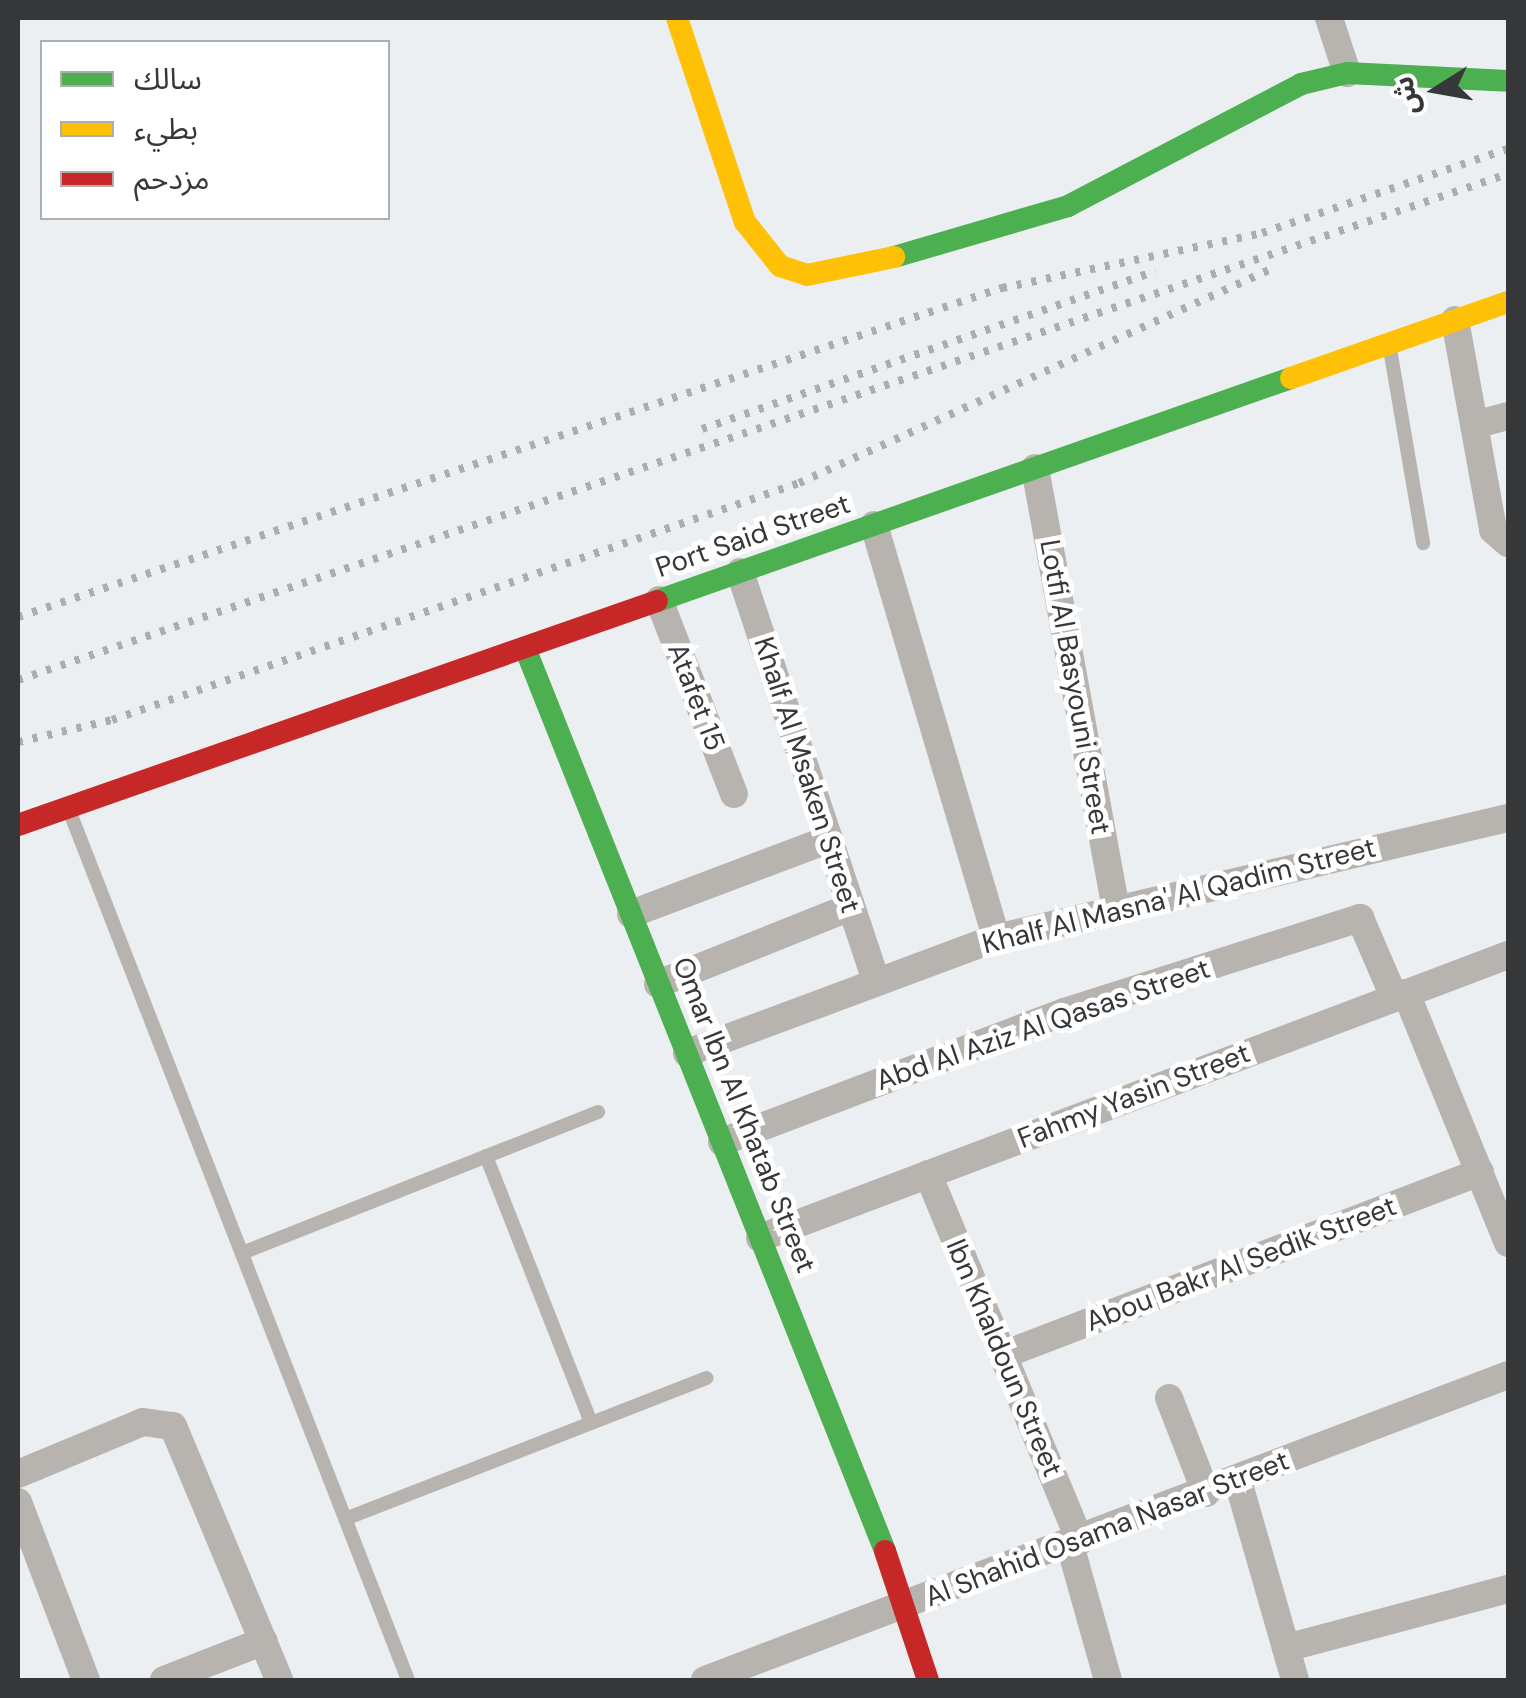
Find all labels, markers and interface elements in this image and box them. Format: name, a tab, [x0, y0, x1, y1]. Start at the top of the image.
legend	[40, 40, 390, 220]
north arrow	[1386, 40, 1486, 140]
text: سالك	[134, 59, 202, 98]
text: ش	[1384, 73, 1428, 118]
text: بطيء	[134, 109, 198, 148]
text: مزدحم	[134, 159, 210, 198]
street label: Port Said Street	[651, 487, 855, 585]
street label: Lotfi Al Basyouni Street	[1033, 537, 1117, 837]
street label: Khalf Al Msaken Street	[747, 633, 867, 917]
street label: Atafet 15	[660, 639, 732, 755]
street label: Khalf Al Masna' Al Qadim Street	[979, 831, 1379, 961]
street label: Omar Ibn Al Khatab Street	[665, 952, 823, 1278]
street label: Abd Al Aziz Al Qasas Street	[872, 952, 1214, 1098]
street label: Fahmy Yasin Street	[1013, 1036, 1255, 1156]
street label: Abou Bakr Al Sedik Street	[1081, 1189, 1401, 1339]
street label: Ibn Khaldoun Street	[939, 1234, 1069, 1482]
street label: Al Shahid Osama Nasar Street	[920, 1444, 1294, 1614]

